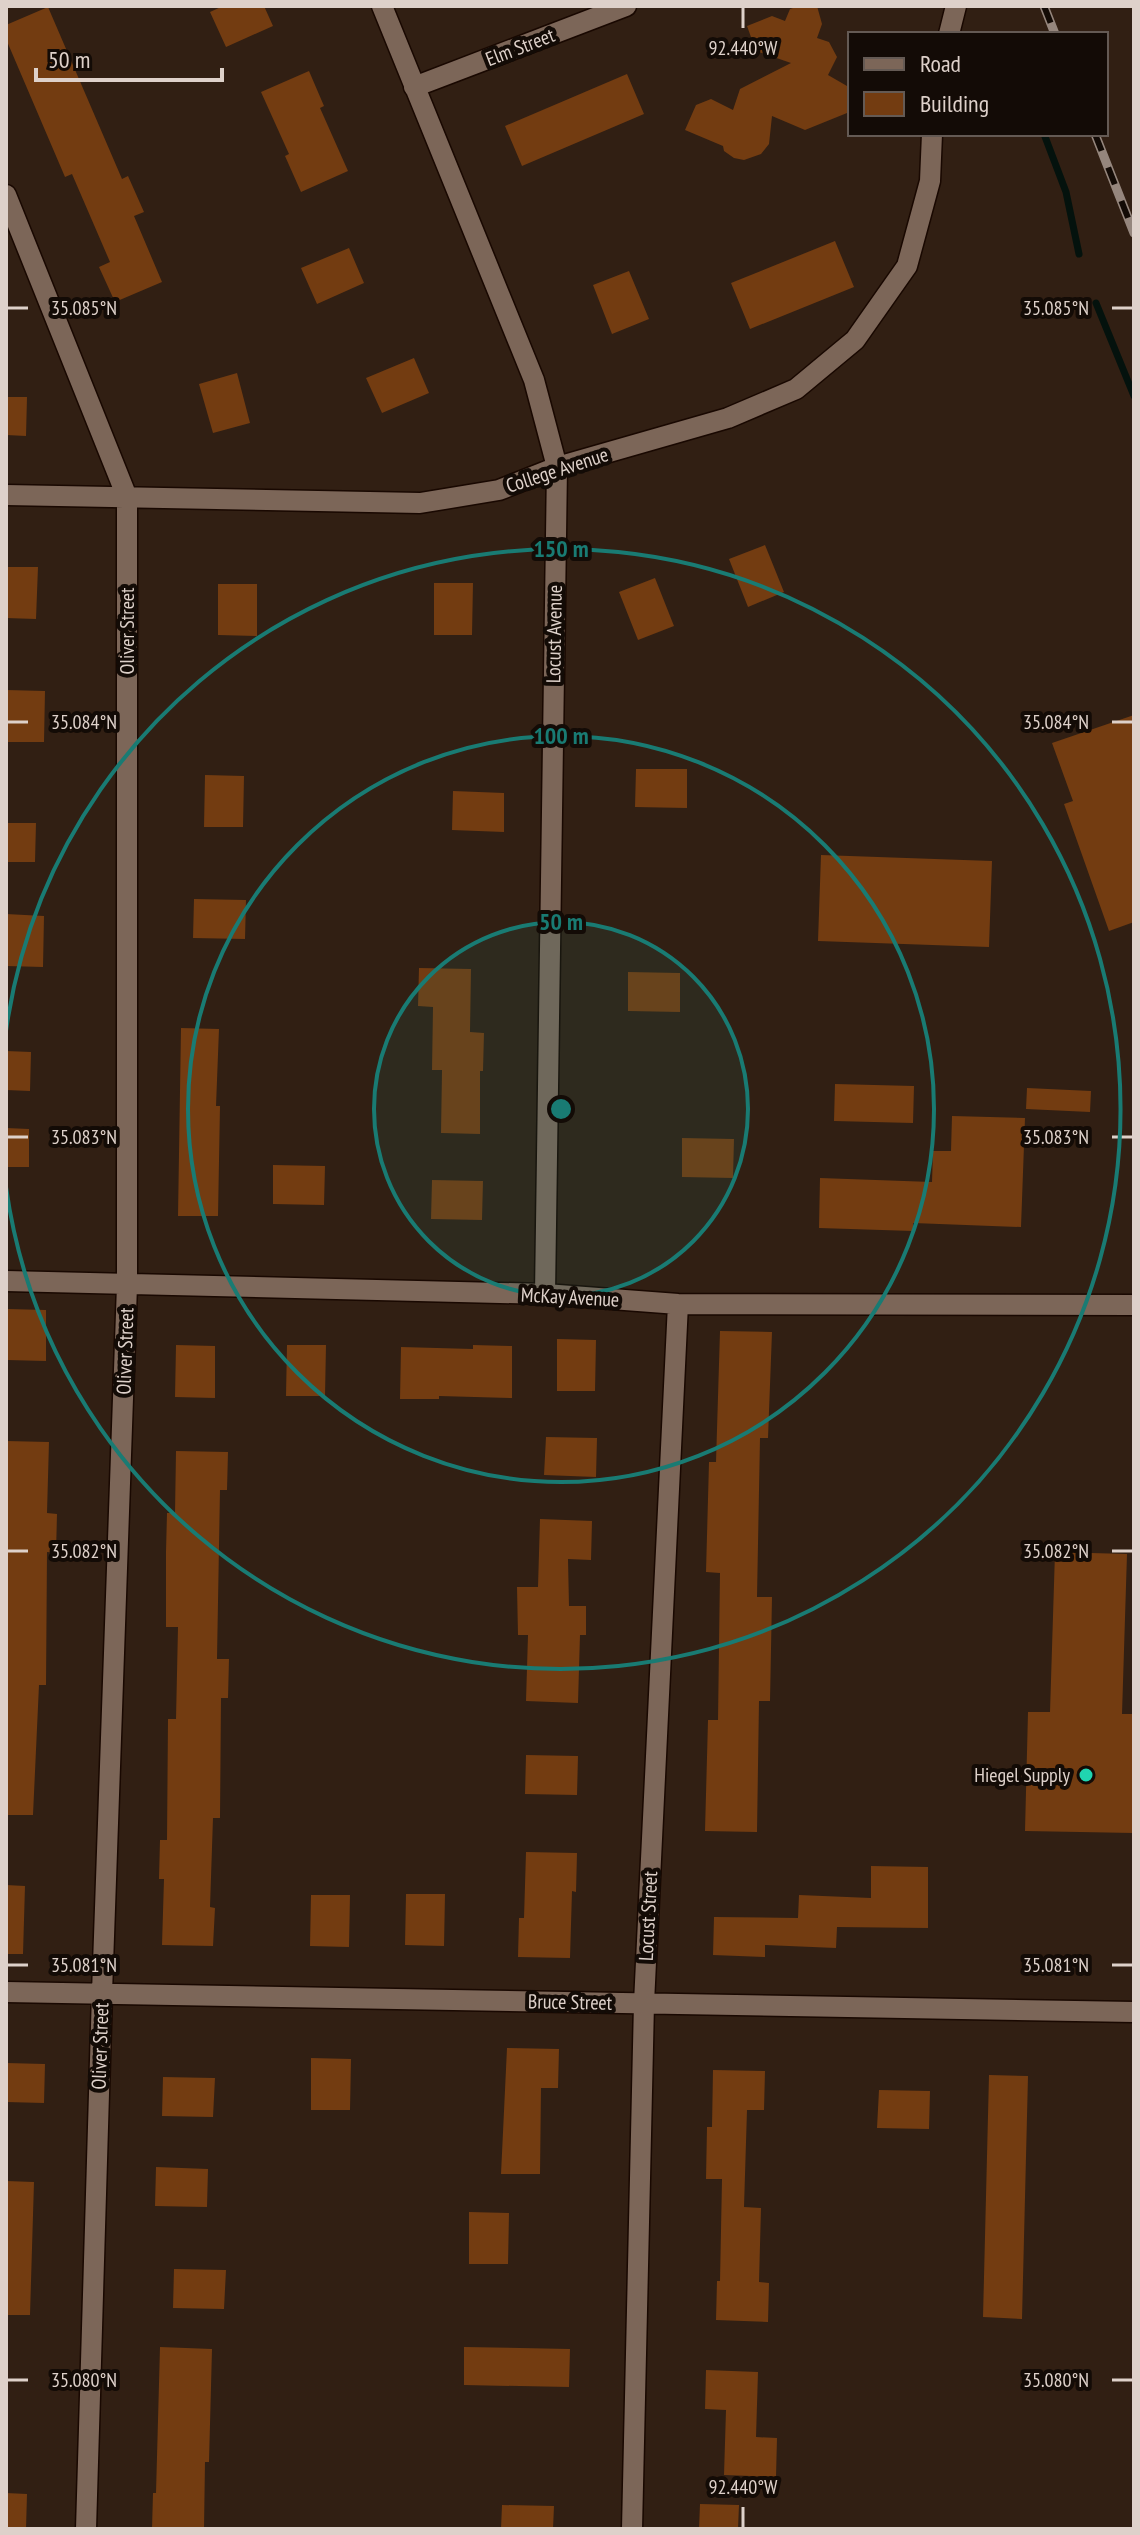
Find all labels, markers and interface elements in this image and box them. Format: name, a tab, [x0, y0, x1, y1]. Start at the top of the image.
street label: Elm Street	[482, 22, 559, 72]
scale bar	[36, 32, 222, 82]
legend	[848, 32, 1108, 136]
text: 92.440°W	[709, 35, 778, 61]
text: 50 m	[48, 44, 90, 75]
text: Road	[920, 48, 961, 79]
text: Building	[920, 88, 989, 119]
text: 35.085°N	[51, 295, 117, 321]
text: 35.085°N	[1023, 295, 1089, 321]
street label: College Avenue	[503, 441, 611, 499]
text: 150 m	[533, 533, 589, 564]
street label: Locust Avenue	[540, 585, 568, 683]
street label: Oliver Street	[114, 587, 140, 675]
text: 35.084°N	[51, 709, 117, 735]
text: 35.084°N	[1023, 709, 1089, 735]
text: 100 m	[533, 720, 589, 751]
text: 50 m	[539, 906, 583, 937]
centre of rings	[547, 1095, 575, 1123]
text: 35.083°N	[51, 1124, 117, 1150]
text: 35.083°N	[1023, 1124, 1089, 1150]
street label: McKay Avenue	[520, 1281, 620, 1313]
street label: Oliver Street	[110, 1307, 140, 1395]
text: 35.082°N	[51, 1538, 117, 1564]
text: 35.082°N	[1023, 1538, 1089, 1564]
place label: Hiegel Supply	[974, 1762, 1070, 1788]
marker: Hiegel Supply	[1077, 1766, 1095, 1784]
street label: Locust Street	[633, 1870, 663, 1962]
text: 35.081°N	[51, 1952, 117, 1978]
text: 35.081°N	[1023, 1952, 1089, 1978]
street label: Bruce Street	[528, 1988, 613, 2016]
street label: Oliver Street	[85, 2002, 115, 2090]
text: 35.080°N	[51, 2367, 117, 2393]
text: 35.080°N	[1023, 2367, 1089, 2393]
text: 92.440°W	[709, 2474, 778, 2500]

